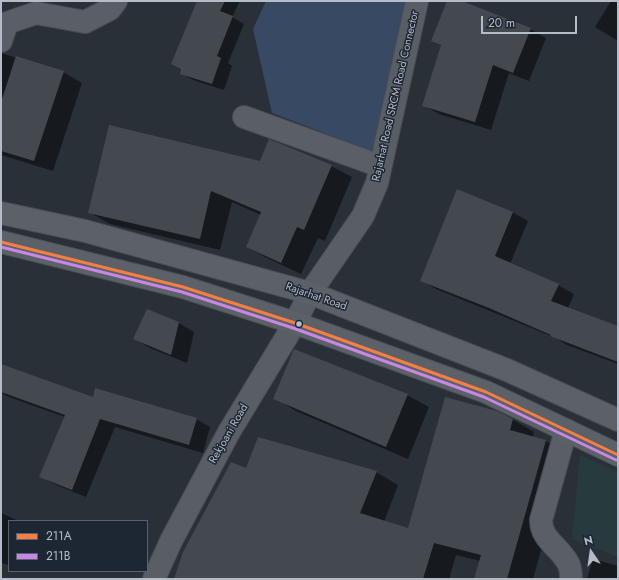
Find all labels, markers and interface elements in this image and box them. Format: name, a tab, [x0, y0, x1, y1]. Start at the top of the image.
scale bar	[483, 8, 579, 34]
street label: Rajarhat Road SRCM Road Connector	[370, 9, 422, 183]
text: 20 m	[488, 14, 515, 32]
street label: Rajarhat Road	[284, 280, 348, 314]
unlabelled marker	[294, 319, 304, 329]
street label: Rekjoani Road	[207, 402, 251, 466]
legend	[8, 520, 148, 572]
text: 211A	[46, 527, 72, 545]
north arrow	[571, 532, 611, 572]
text: N	[582, 532, 594, 549]
text: 211B	[46, 547, 70, 565]

